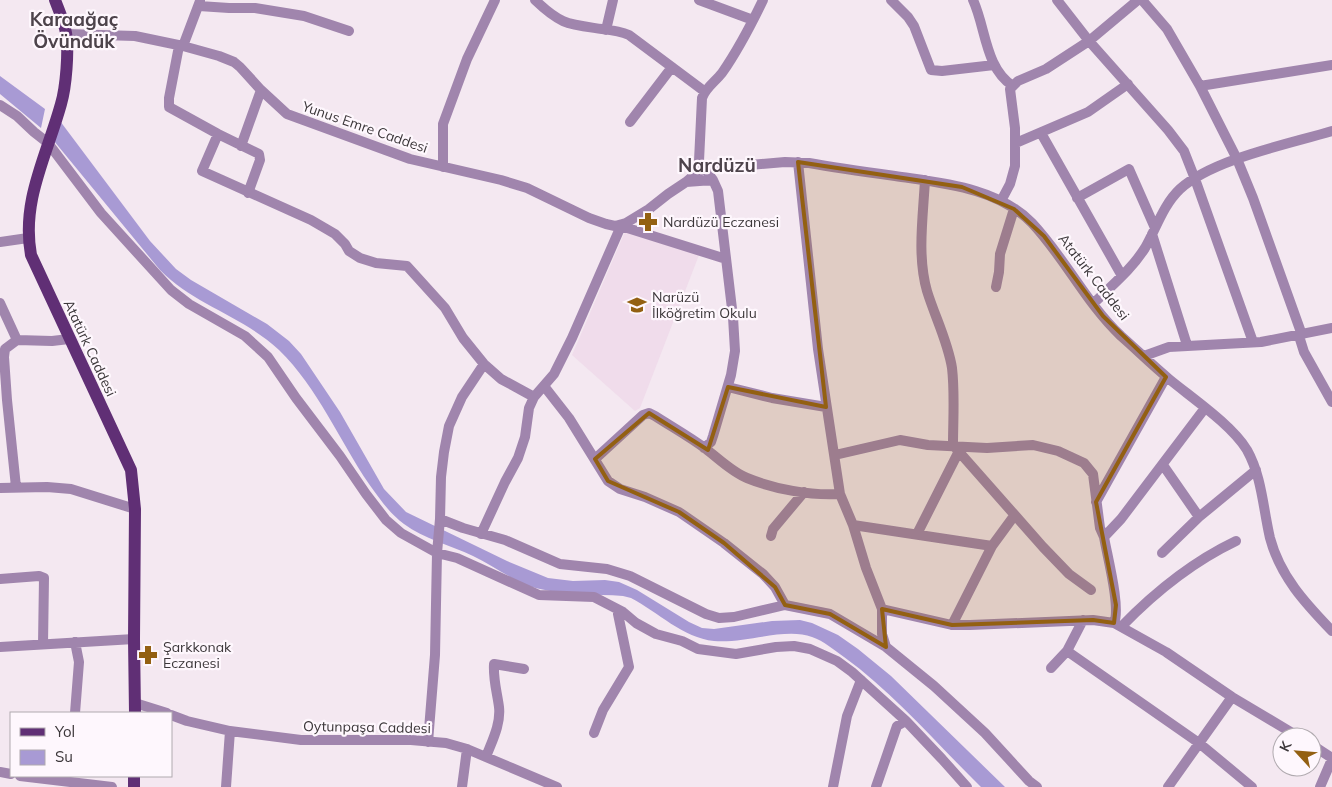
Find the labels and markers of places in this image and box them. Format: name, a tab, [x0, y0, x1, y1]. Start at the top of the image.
pharmacy icon: Nardüzü Eczanesi	[637, 211, 659, 233]
place label: Nardüzü Eczanesi	[663, 213, 779, 231]
place label: Narüzü İlköğretim Okulu	[652, 288, 757, 322]
school or university icon: Narüzü İlköğretim Okulu	[626, 294, 648, 316]
place label: Şarkkonak Eczanesi	[163, 638, 232, 672]
pharmacy icon: Şarkkonak Eczanesi	[137, 644, 159, 666]

